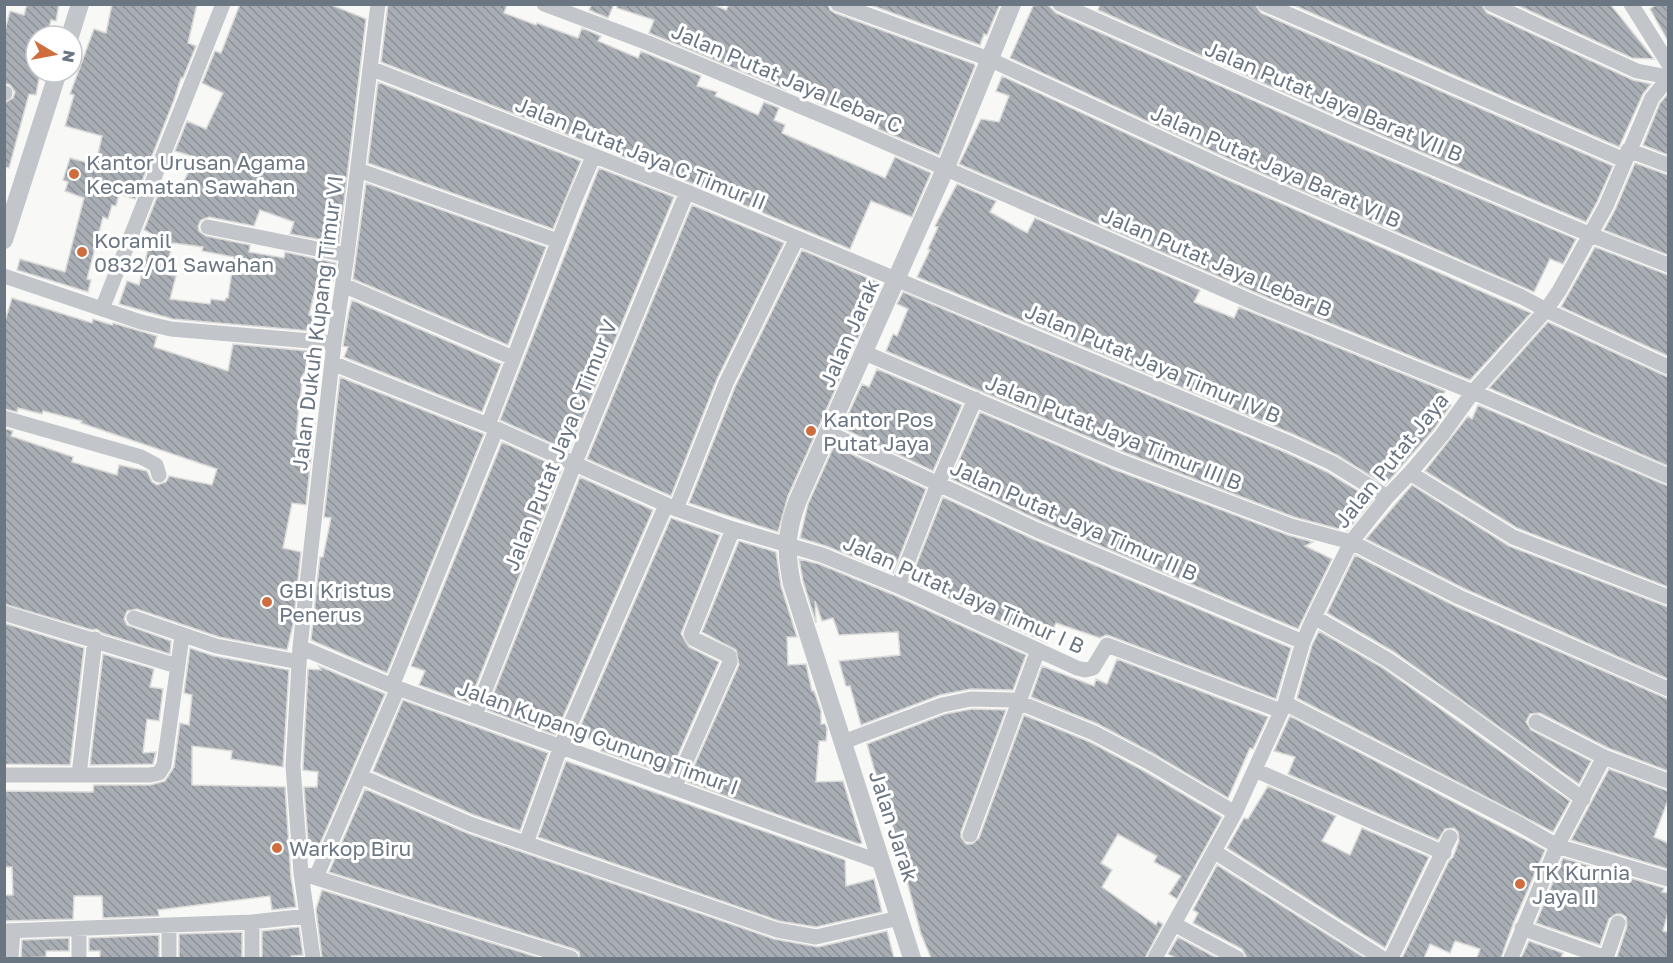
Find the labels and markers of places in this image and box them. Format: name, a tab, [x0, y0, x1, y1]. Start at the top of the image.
place label: Kantor Urusan Agama Kecamatan Sawahan	[86, 149, 306, 199]
marker: Kantor Urusan Agama Kecamatan Sawahan	[67, 167, 81, 181]
place label: Koramil 0832/01 Sawahan	[94, 227, 274, 277]
marker: Koramil 0832/01 Sawahan	[75, 245, 89, 259]
place label: Kantor Pos Putat Jaya	[823, 406, 934, 456]
marker: Kantor Pos Putat Jaya	[804, 424, 818, 438]
place label: GBI Kristus Penerus	[279, 577, 391, 627]
marker: GBI Kristus Penerus	[260, 595, 274, 609]
place label: Warkop Biru	[289, 835, 411, 861]
marker: Warkop Biru	[270, 841, 284, 855]
place label: TK Kurnia Jaya II	[1532, 859, 1630, 909]
marker: TK Kurnia Jaya II	[1513, 877, 1527, 891]

